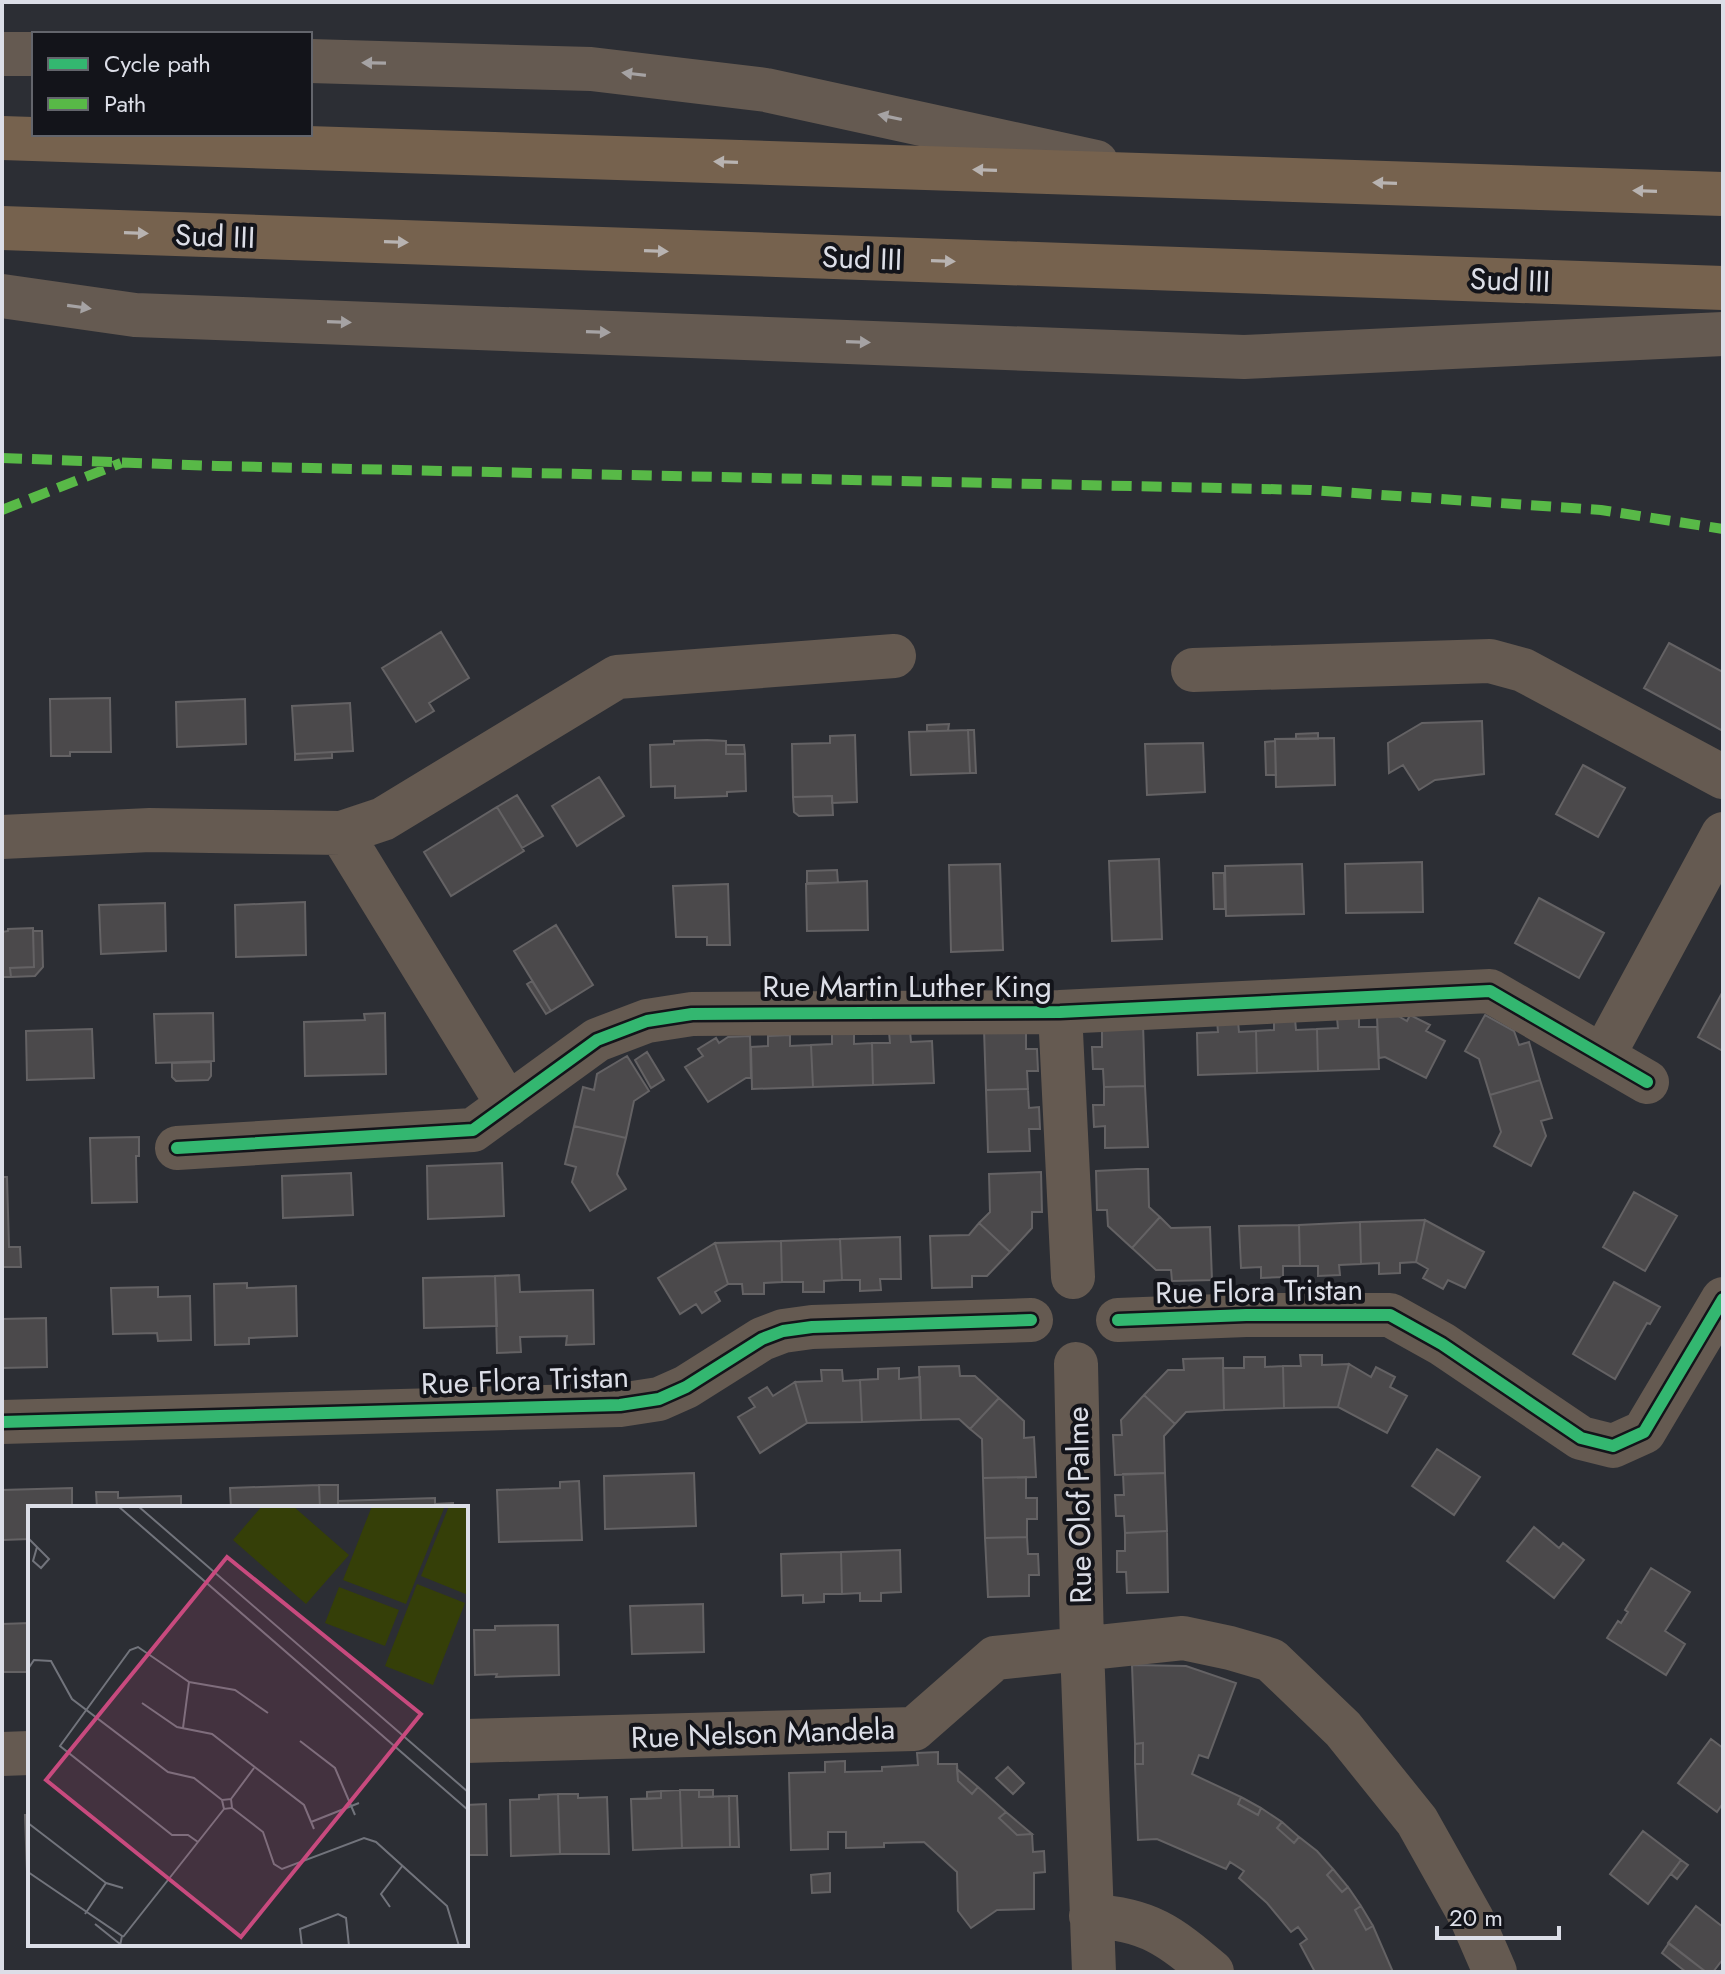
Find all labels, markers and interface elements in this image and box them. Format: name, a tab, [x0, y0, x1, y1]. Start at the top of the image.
legend	[32, 32, 312, 136]
text: Cycle path	[104, 46, 211, 81]
one-way arrow	[361, 57, 386, 69]
one-way arrow	[621, 67, 646, 80]
text: Path	[104, 86, 146, 121]
one-way arrow	[877, 110, 902, 123]
one-way arrow	[713, 155, 738, 168]
one-way arrow	[972, 164, 997, 176]
one-way arrow	[1372, 177, 1397, 189]
one-way arrow	[1632, 185, 1657, 198]
street label: Sud III	[174, 213, 256, 259]
one-way arrow	[124, 226, 149, 239]
one-way arrow	[384, 235, 409, 248]
street label: Sud III	[821, 235, 903, 281]
one-way arrow	[644, 244, 669, 257]
one-way arrow	[931, 254, 956, 267]
street label: Sud III	[1469, 257, 1551, 303]
one-way arrow	[67, 301, 92, 314]
one-way arrow	[327, 316, 352, 329]
one-way arrow	[586, 326, 611, 339]
one-way arrow	[846, 336, 871, 349]
street label: Rue Martin Luther King	[762, 965, 1052, 1008]
street label: Rue Flora Tristan	[1155, 1268, 1363, 1314]
street label: Rue Flora Tristan	[420, 1355, 630, 1405]
street label: Rue Olof Palme	[1056, 1406, 1102, 1604]
inset map	[28, 1506, 468, 1946]
street label: Rue Nelson Mandela	[630, 1707, 896, 1759]
scale bar	[1437, 1890, 1559, 1940]
text: 20 m	[1449, 1900, 1503, 1935]

